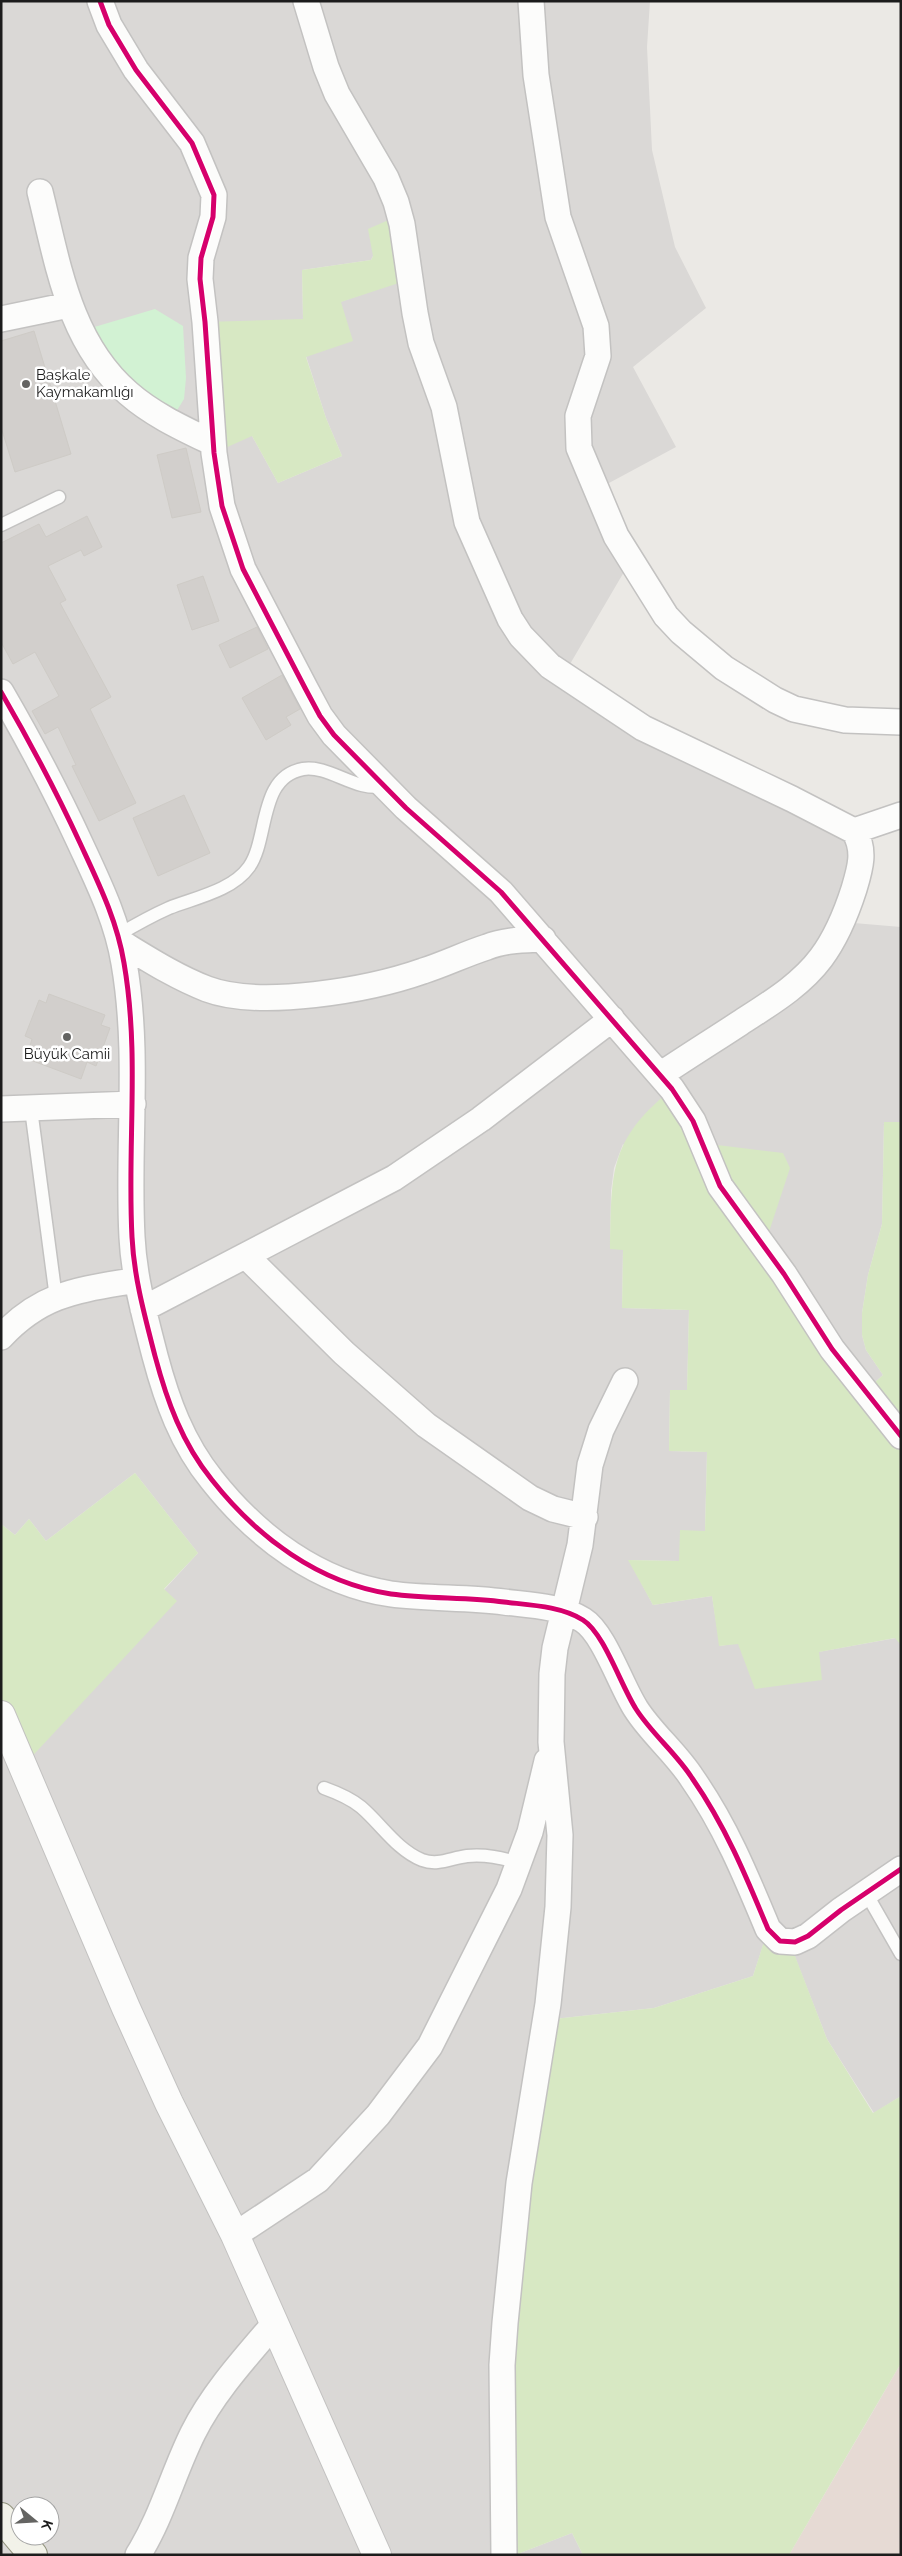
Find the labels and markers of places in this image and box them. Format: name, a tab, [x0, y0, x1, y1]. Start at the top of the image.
place label: Başkale Kaymakamlığı	[36, 366, 133, 401]
marker: Başkale Kaymakamlığı	[20, 378, 32, 390]
marker: Büyük Camii	[61, 1031, 73, 1043]
place label: Büyük Camii	[24, 1045, 110, 1063]

